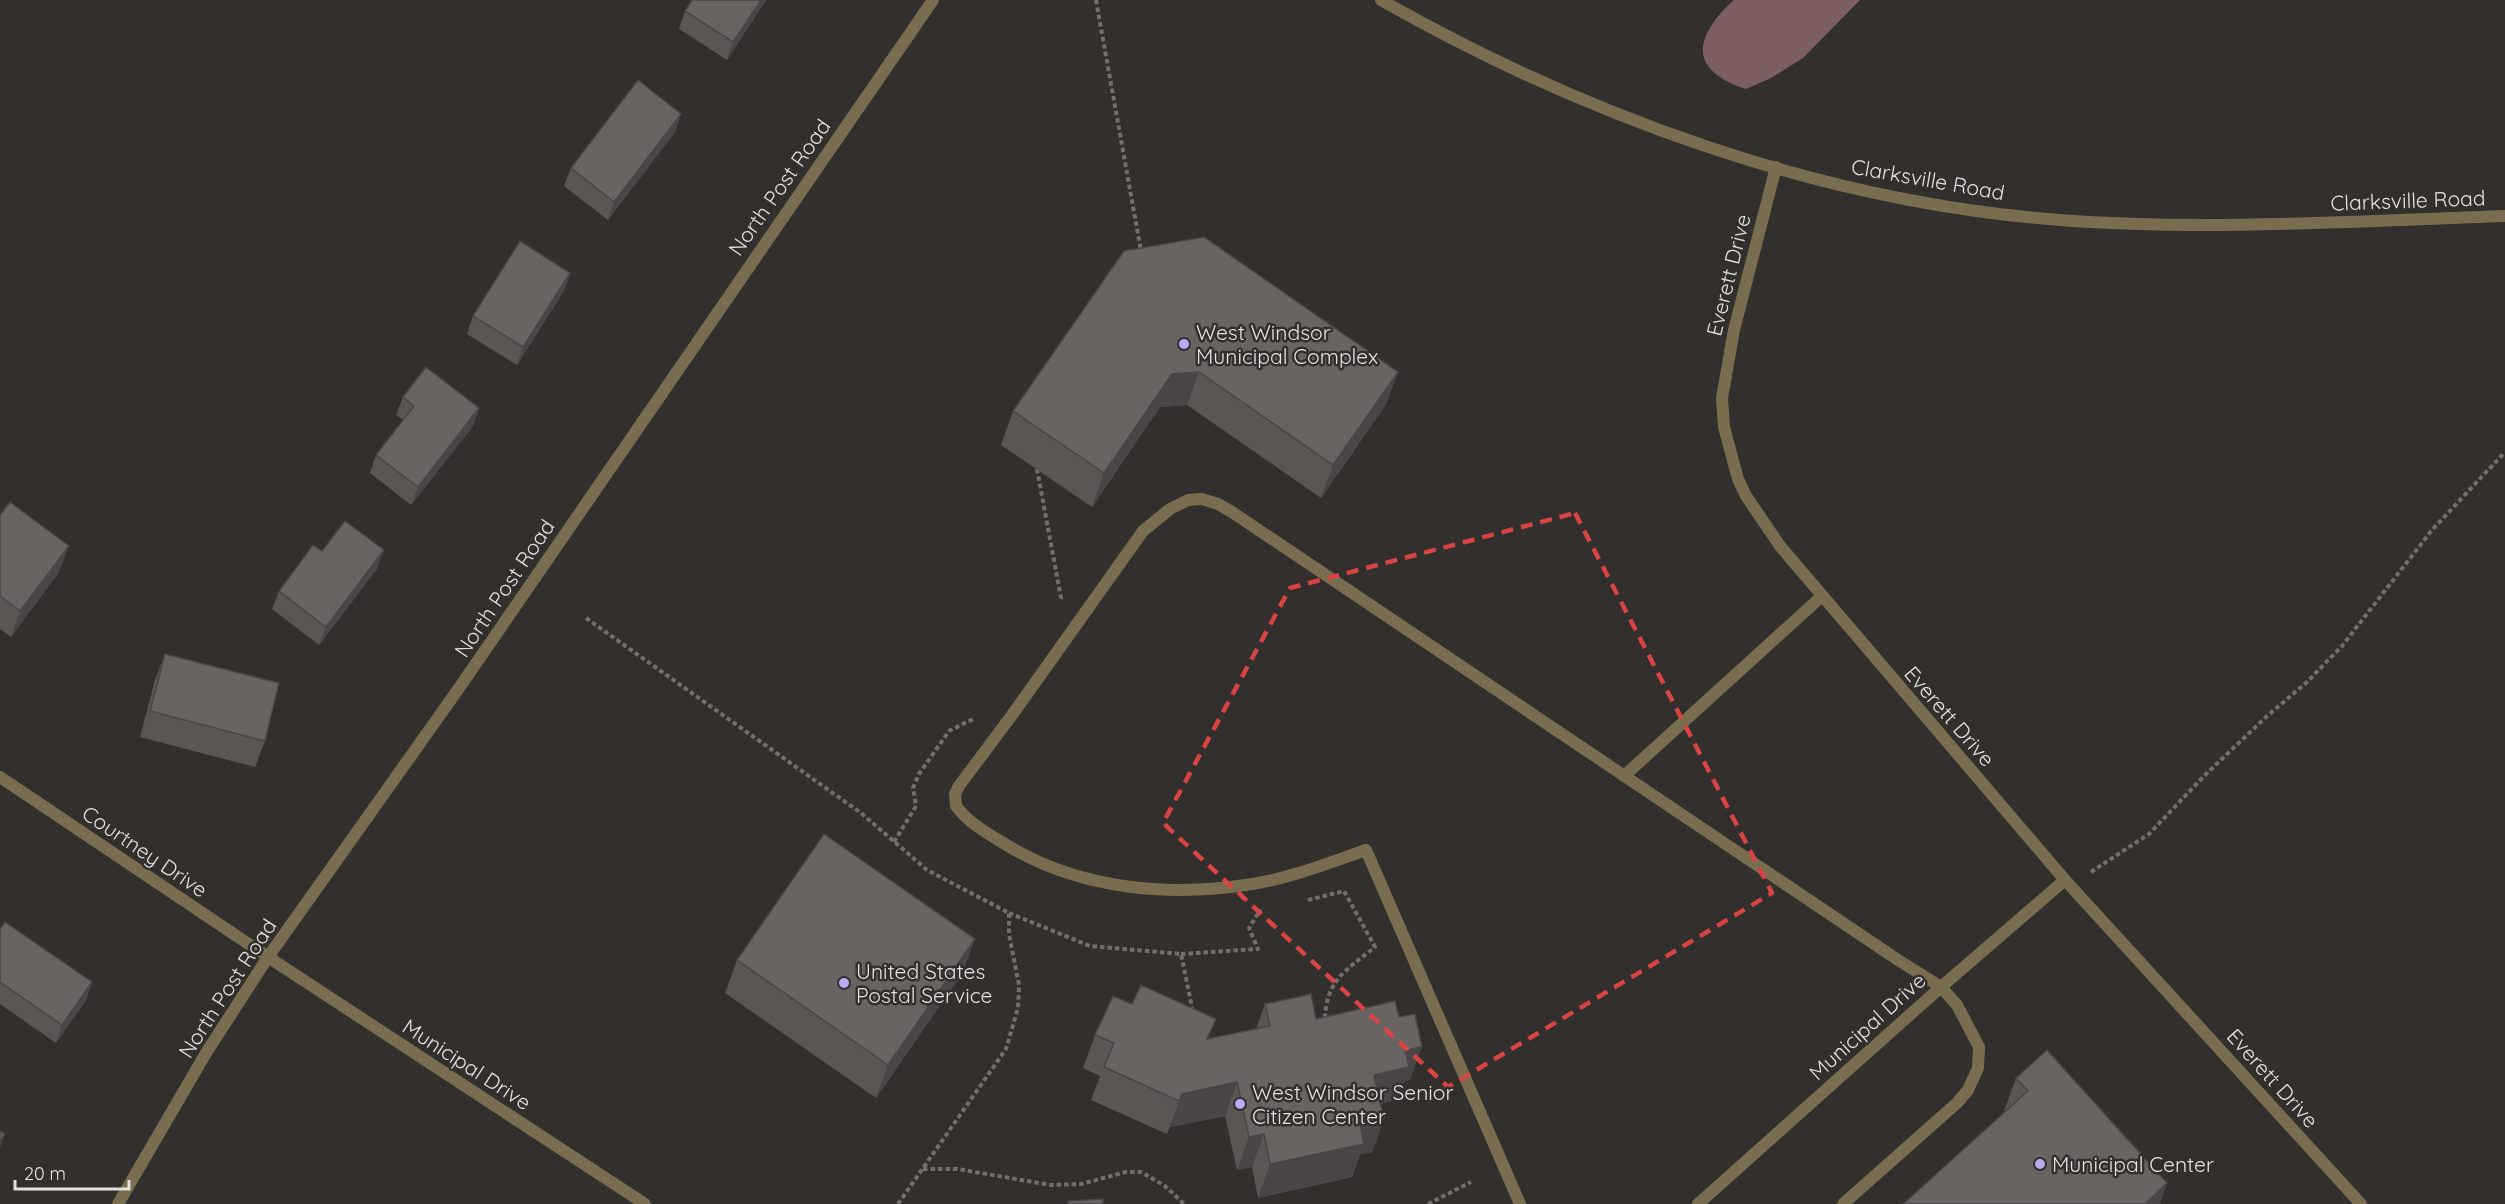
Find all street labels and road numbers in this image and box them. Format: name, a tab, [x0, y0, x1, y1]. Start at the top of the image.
street label: North Post Road	[722, 114, 836, 260]
street label: Clarksville Road	[1849, 153, 2007, 205]
street label: Clarksville Road	[2330, 184, 2486, 216]
street label: Everett Drive	[1700, 211, 1756, 339]
street label: North Post Road	[448, 514, 560, 662]
street label: Everett Drive	[1899, 660, 2001, 772]
street label: Courtney Drive	[77, 799, 213, 903]
street label: North Post Road	[172, 914, 282, 1062]
street label: Municipal Drive	[1803, 967, 1931, 1085]
street label: Municipal Drive	[398, 1013, 536, 1115]
street label: Everett Drive	[2222, 1023, 2324, 1133]

